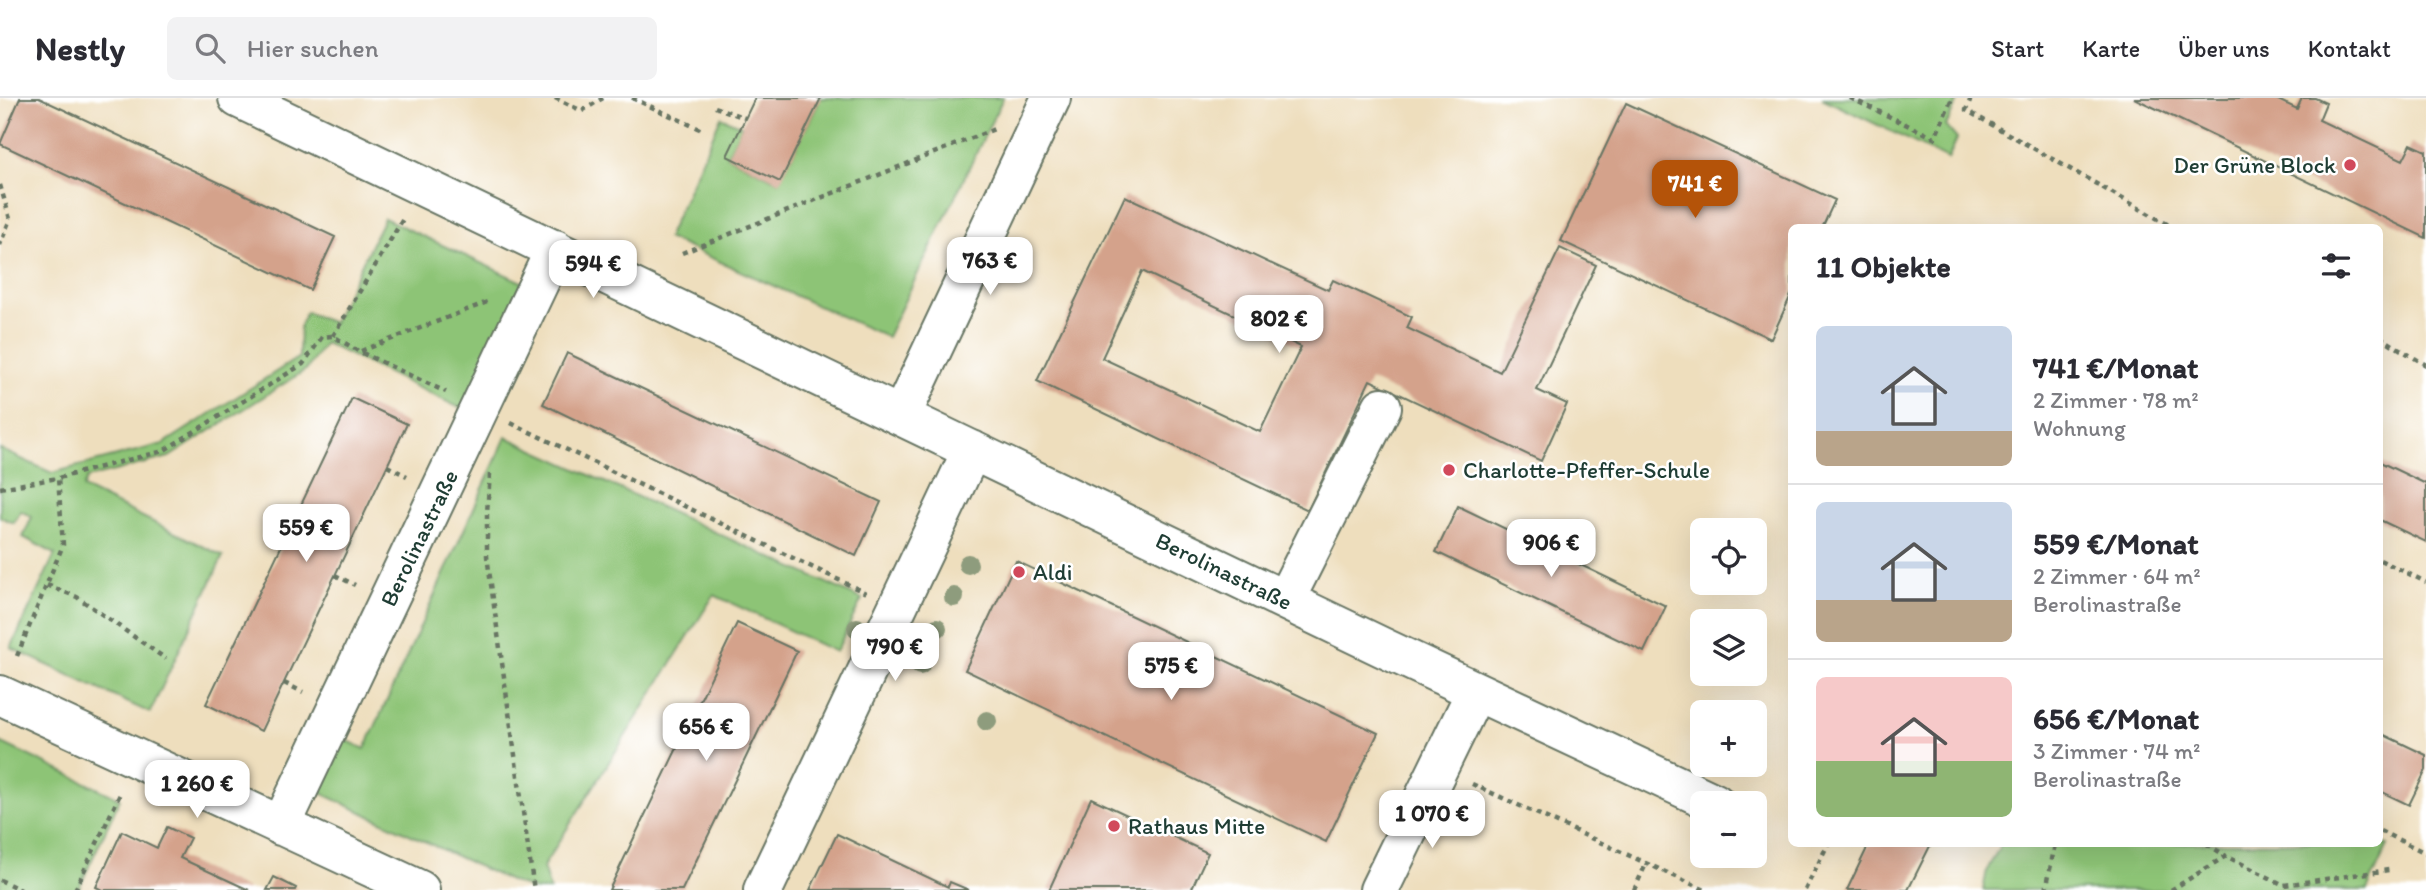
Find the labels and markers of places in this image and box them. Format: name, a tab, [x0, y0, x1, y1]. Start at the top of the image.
place label: Der Grüne Block	[2173, 151, 2336, 179]
marker: Der Grüne Block	[2342, 157, 2358, 173]
pin: 741 €	[1646, 160, 1744, 220]
pin: 763 €	[941, 238, 1039, 297]
pin: 594 €	[544, 240, 642, 300]
pin: 802 €	[1230, 296, 1328, 355]
place label: Charlotte-Pfeffer-Schule	[1463, 456, 1710, 484]
marker: Charlotte-Pfeffer-Schule	[1441, 462, 1457, 478]
pin: 559 €	[257, 504, 355, 564]
pin: 906 €	[1502, 519, 1600, 579]
place label: Aldi	[1033, 558, 1072, 586]
marker: Aldi	[1011, 564, 1027, 580]
pin: 790 €	[846, 624, 944, 683]
pin: 575 €	[1122, 642, 1220, 702]
pin: 656 €	[657, 704, 755, 763]
pin: 1 260 €	[132, 760, 262, 820]
pin: 1 070 €	[1367, 790, 1497, 850]
place label: Rathaus Mitte	[1128, 812, 1265, 840]
marker: Rathaus Mitte	[1106, 818, 1122, 834]

